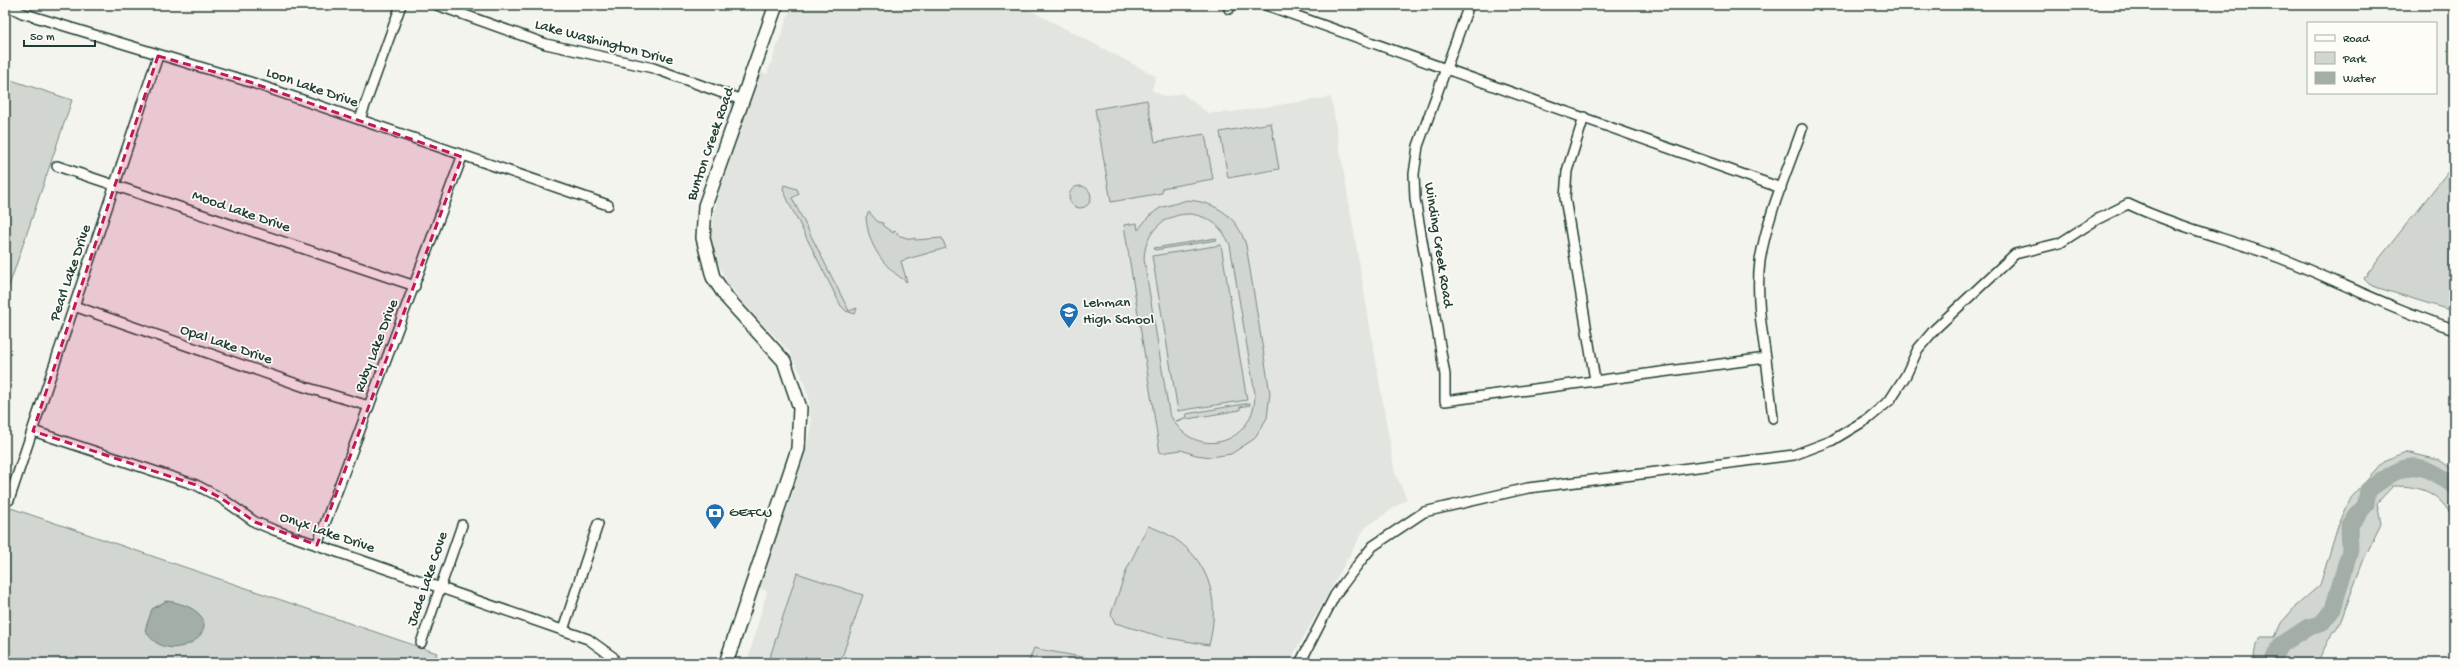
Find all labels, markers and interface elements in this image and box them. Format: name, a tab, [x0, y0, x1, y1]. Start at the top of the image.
street label: Lake Washington Drive	[533, 16, 675, 70]
scale bar	[24, 22, 95, 48]
legend	[2307, 22, 2437, 94]
text: 50 m	[30, 31, 55, 45]
text: Road	[2343, 33, 2370, 47]
text: Park	[2342, 53, 2368, 67]
street label: Loon Lake Drive	[264, 64, 361, 112]
text: Water	[2343, 73, 2377, 87]
street label: Bunton Creek Road	[683, 84, 739, 204]
street label: Winding Creek Road	[1419, 181, 1457, 310]
street label: Mood Lake Drive	[189, 187, 293, 237]
street label: Pearl Lake Drive	[46, 222, 96, 325]
place label: Lehman High School	[1083, 294, 1154, 329]
street label: Ruby Lake Drive	[351, 297, 403, 395]
school or university icon: Lehman High School	[1058, 301, 1080, 329]
street label: Opal Lake Drive	[178, 321, 275, 369]
bank icon: GEFCU	[704, 502, 726, 530]
place label: GEFCU	[729, 504, 773, 522]
street label: Onyx Lake Drive	[277, 508, 377, 558]
street label: Jade Lake Cove	[403, 529, 453, 628]

